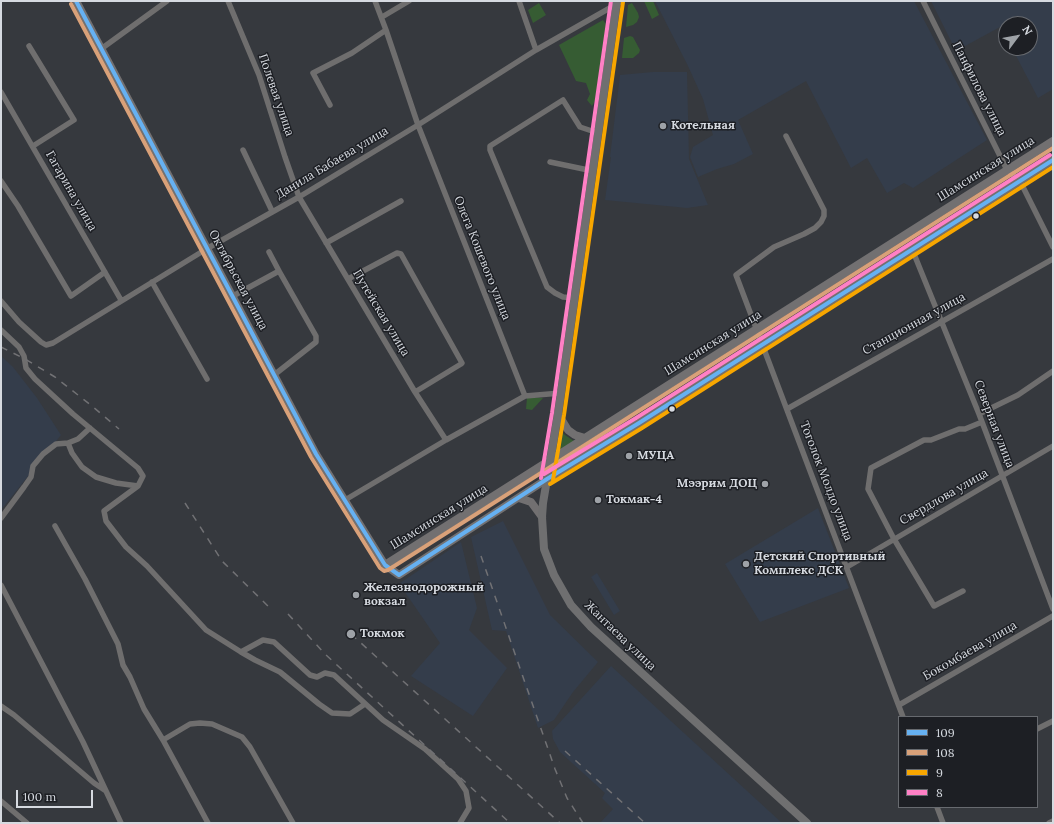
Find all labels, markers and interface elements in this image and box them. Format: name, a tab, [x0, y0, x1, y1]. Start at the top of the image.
north arrow	[998, 16, 1038, 56]
text: N	[1019, 23, 1036, 37]
street label: Панфилова улица	[949, 39, 1009, 139]
street label: Полевая улица	[255, 52, 297, 138]
place label: Котельная	[671, 119, 735, 133]
marker: Котельная	[658, 121, 668, 131]
street label: Данила Бабаева улица	[273, 124, 391, 202]
street label: Шамсинская улица	[935, 133, 1037, 205]
street label: Гагарина улица	[42, 148, 100, 234]
street label: Олега Кошевого улица	[451, 194, 513, 322]
unlabelled marker	[971, 211, 981, 221]
street label: Октябрьская улица	[205, 227, 271, 333]
street label: Путейская улица	[349, 267, 413, 359]
street label: Станционная улица	[860, 290, 968, 358]
street label: Шамсинская улица	[662, 307, 764, 379]
street label: Северная улица	[971, 378, 1017, 470]
unlabelled marker	[667, 404, 677, 414]
street label: Тоголок Молдо улица	[797, 419, 855, 543]
place label: МУЦА	[637, 449, 674, 463]
marker: МУЦА	[624, 451, 634, 461]
street label: Свердлова улица	[897, 466, 991, 528]
place label: Мээрим ДОЦ	[677, 477, 757, 491]
marker: Мээрим ДОЦ	[760, 479, 770, 489]
street label: Шамсинская улица	[388, 481, 490, 553]
place label: Токмак-4	[606, 493, 662, 507]
marker: Токмак-4	[593, 495, 603, 505]
place label: Детский Спортивный Комплекс ДСК	[754, 550, 885, 578]
marker: Детский Спортивный Комплекс ДСК	[741, 559, 751, 569]
place label: Железнодорожный вокзал	[364, 581, 484, 609]
marker: Железнодорожный вокзал	[351, 590, 361, 600]
street label: Жантаева улица	[581, 598, 659, 674]
street label: Бокомбаева улица	[920, 618, 1020, 684]
place label: Токмок	[360, 627, 405, 641]
marker: Токмок	[345, 628, 357, 640]
legend	[898, 716, 1038, 808]
text: 109	[936, 725, 955, 740]
text: 108	[936, 745, 955, 760]
text: 9	[936, 765, 943, 780]
scale bar	[18, 782, 95, 808]
text: 8	[936, 785, 943, 800]
text: 100 m	[23, 789, 56, 804]

